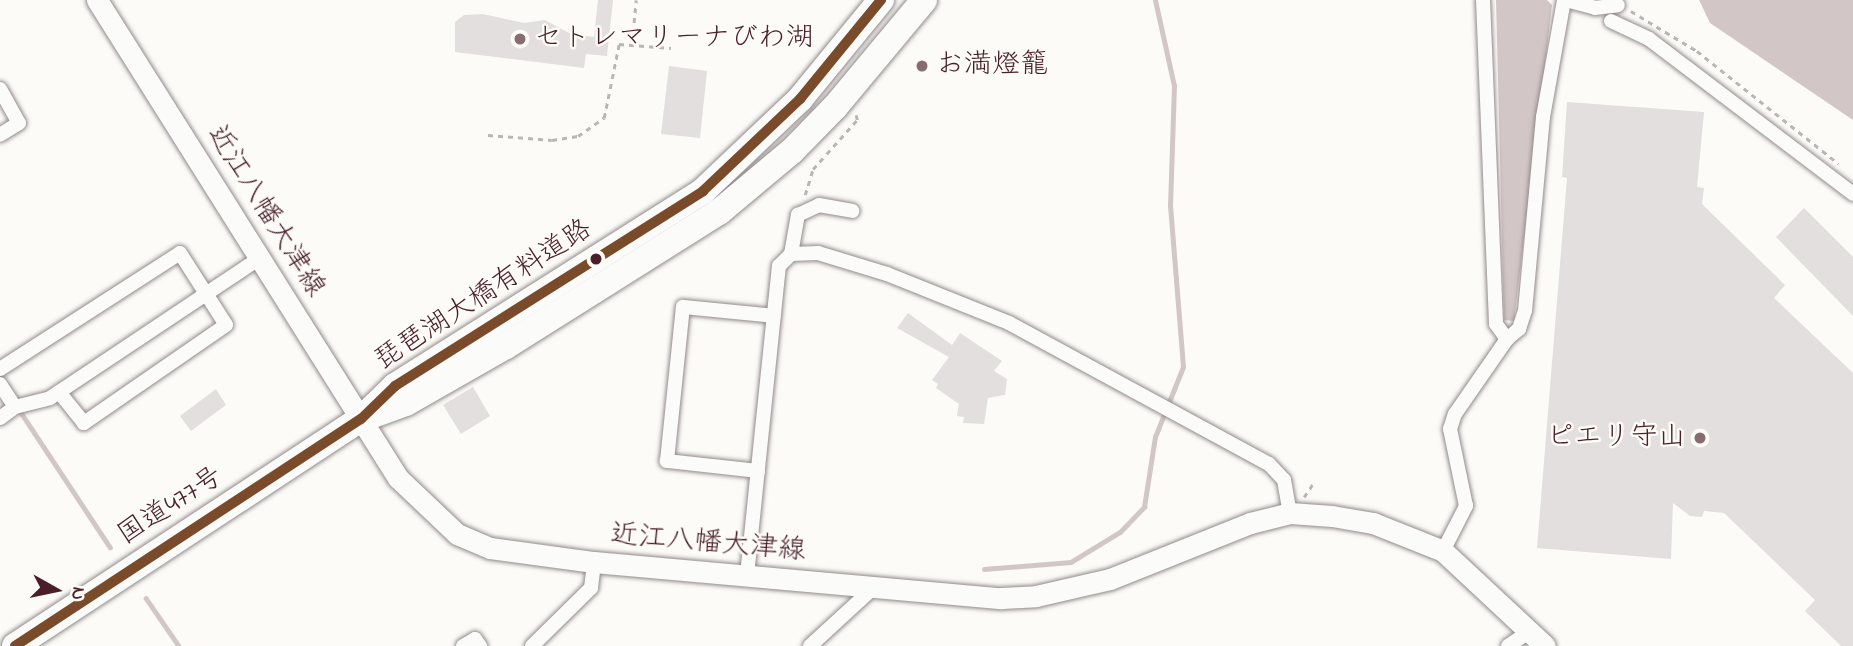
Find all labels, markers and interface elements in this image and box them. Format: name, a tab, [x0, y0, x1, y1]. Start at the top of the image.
place label: セトレマリーナびわ湖	[534, 22, 814, 56]
marker: セトレマリーナびわ湖	[512, 31, 528, 47]
place label: お満燈籠	[936, 49, 1048, 83]
marker: お満燈籠	[914, 58, 930, 74]
street label: 近江八幡大津線	[199, 120, 331, 304]
street label: 琵琶湖大橋有料道路	[369, 213, 599, 379]
unlabelled marker	[589, 252, 603, 266]
place label: ピエリ守山	[1546, 421, 1686, 455]
marker: ピエリ守山	[1692, 430, 1708, 446]
street label: 国道477号	[112, 461, 230, 553]
street label: 近江八幡大津線	[609, 519, 807, 569]
north arrow	[21, 555, 91, 625]
text: N	[63, 585, 92, 602]

